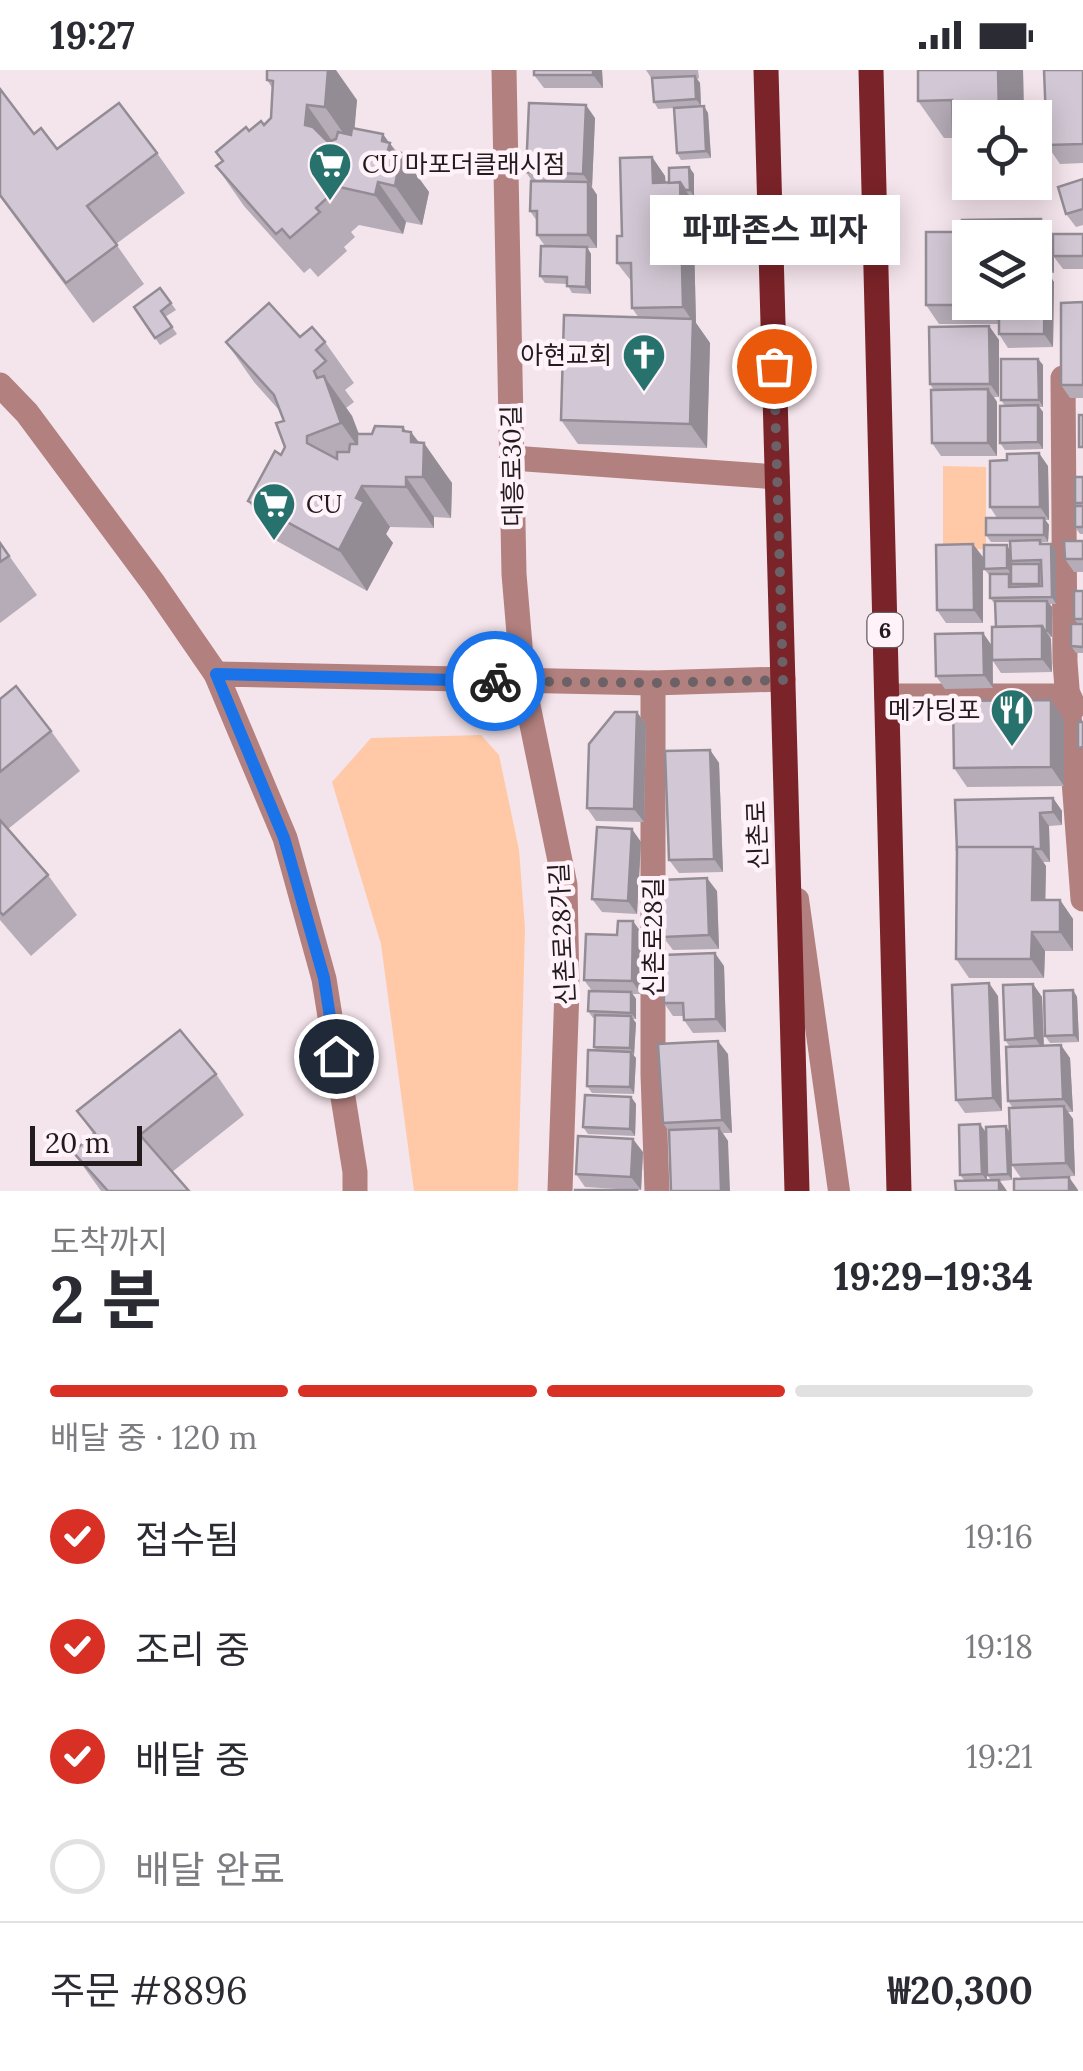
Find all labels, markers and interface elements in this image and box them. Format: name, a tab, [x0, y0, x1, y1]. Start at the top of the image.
text: 19:27	[50, 11, 135, 59]
map controls	[952, 100, 1052, 320]
button: locate	[952, 100, 1052, 200]
supermarket icon: CU 마포더클래시점	[307, 141, 353, 202]
place label: CU 마포더클래시점	[362, 148, 566, 180]
callout: 파파존스 피자	[649, 196, 899, 266]
text: 파파존스 피자	[682, 209, 868, 250]
button: layers	[952, 220, 1052, 320]
pin	[732, 324, 817, 409]
church icon: 아현교회	[621, 332, 667, 393]
place label: 아현교회	[520, 339, 612, 371]
icon: bag	[747, 339, 802, 394]
street label: 대흥로30길	[495, 405, 529, 527]
supermarket icon: CU	[251, 481, 297, 542]
place label: CU	[306, 488, 342, 520]
road number: 6	[868, 613, 902, 647]
courier	[445, 631, 545, 731]
icon: bike	[468, 654, 523, 709]
restaurant icon: 메가딩포	[989, 687, 1035, 748]
place label: 메가딩포	[888, 694, 980, 726]
street label: 신촌로	[740, 800, 774, 870]
street label: 신촌로28가길	[542, 862, 582, 1006]
street label: 신촌로28길	[637, 877, 669, 997]
pin	[294, 1014, 379, 1099]
icon: home	[309, 1029, 364, 1084]
scale bar	[30, 1121, 142, 1166]
text: 20 m	[45, 1125, 110, 1161]
text: 도착까지	[50, 1221, 168, 1262]
text: 19:29–19:34	[834, 1252, 1033, 1300]
text: 2 분	[50, 1258, 162, 1341]
text: 배달 중 · 120 m	[50, 1417, 257, 1458]
icon: check	[50, 1509, 105, 1564]
text: 접수됨	[135, 1515, 240, 1563]
text: 19:16	[965, 1516, 1033, 1557]
icon: check	[50, 1619, 105, 1674]
text: 조리 중	[135, 1625, 250, 1673]
text: 19:18	[965, 1626, 1033, 1667]
icon: check	[50, 1729, 105, 1784]
text: 배달 중	[135, 1735, 250, 1783]
text: 19:21	[966, 1736, 1033, 1777]
text: 배달 완료	[135, 1845, 285, 1893]
text: 주문 #8896	[50, 1966, 248, 2014]
text: ₩20,300	[888, 1966, 1033, 2014]

